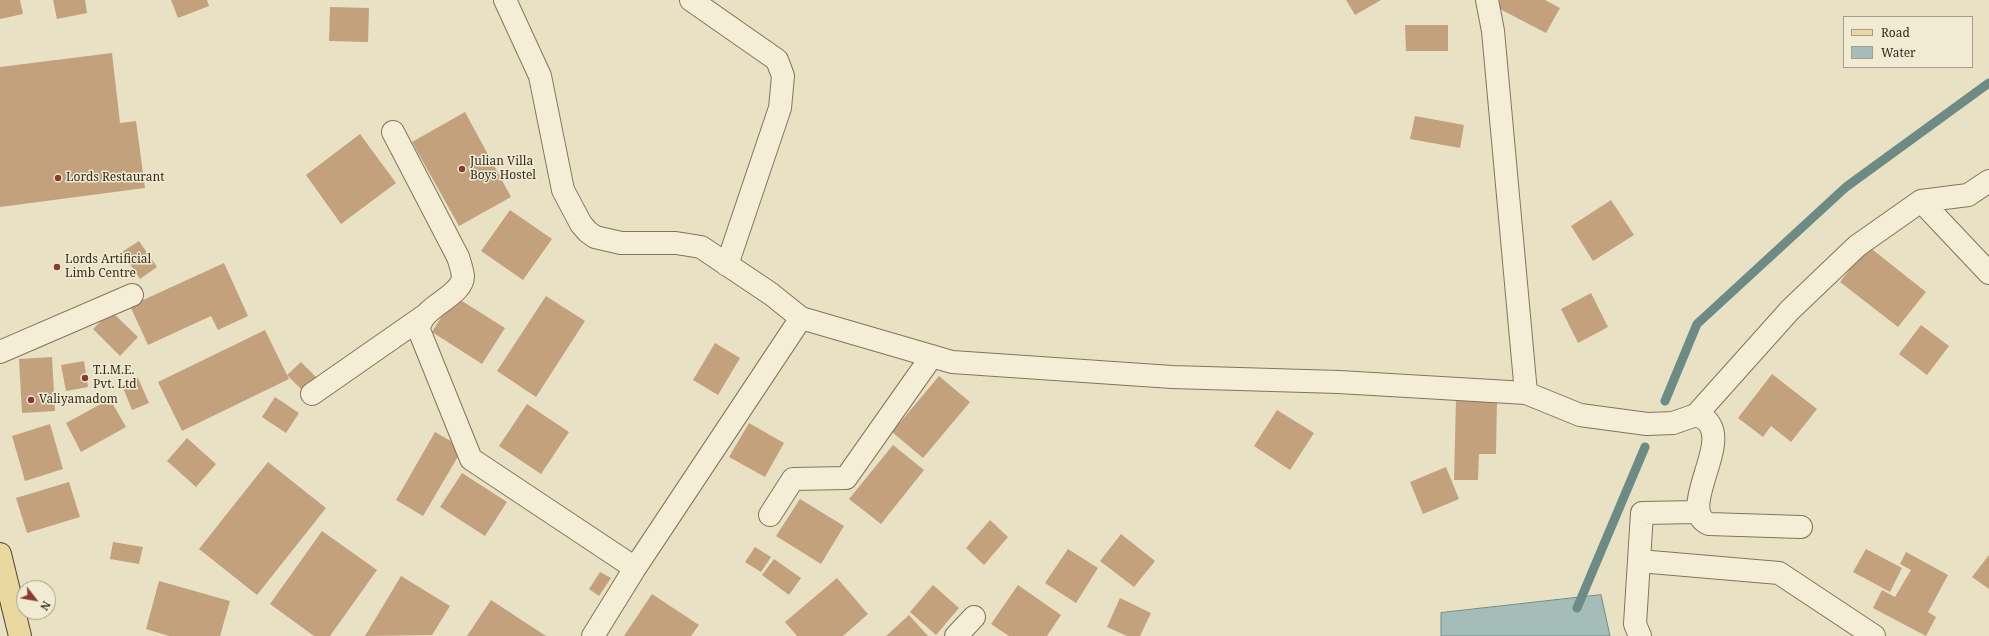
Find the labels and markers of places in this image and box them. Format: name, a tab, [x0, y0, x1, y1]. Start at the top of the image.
place label: Julian Villa Boys Hostel	[470, 155, 536, 183]
marker: Julian Villa Boys Hostel	[457, 164, 467, 174]
place label: Lords Restaurant	[66, 171, 164, 185]
marker: Lords Restaurant	[53, 173, 63, 183]
place label: Lords Artificial Limb Centre	[65, 253, 151, 281]
marker: Lords Artificial Limb Centre	[52, 262, 62, 272]
place label: T.I.M.E. Pvt. Ltd	[93, 364, 137, 392]
marker: T.I.M.E. Pvt. Ltd	[80, 373, 90, 383]
place label: Valiyamadom	[39, 393, 118, 407]
marker: Valiyamadom	[26, 395, 36, 405]

